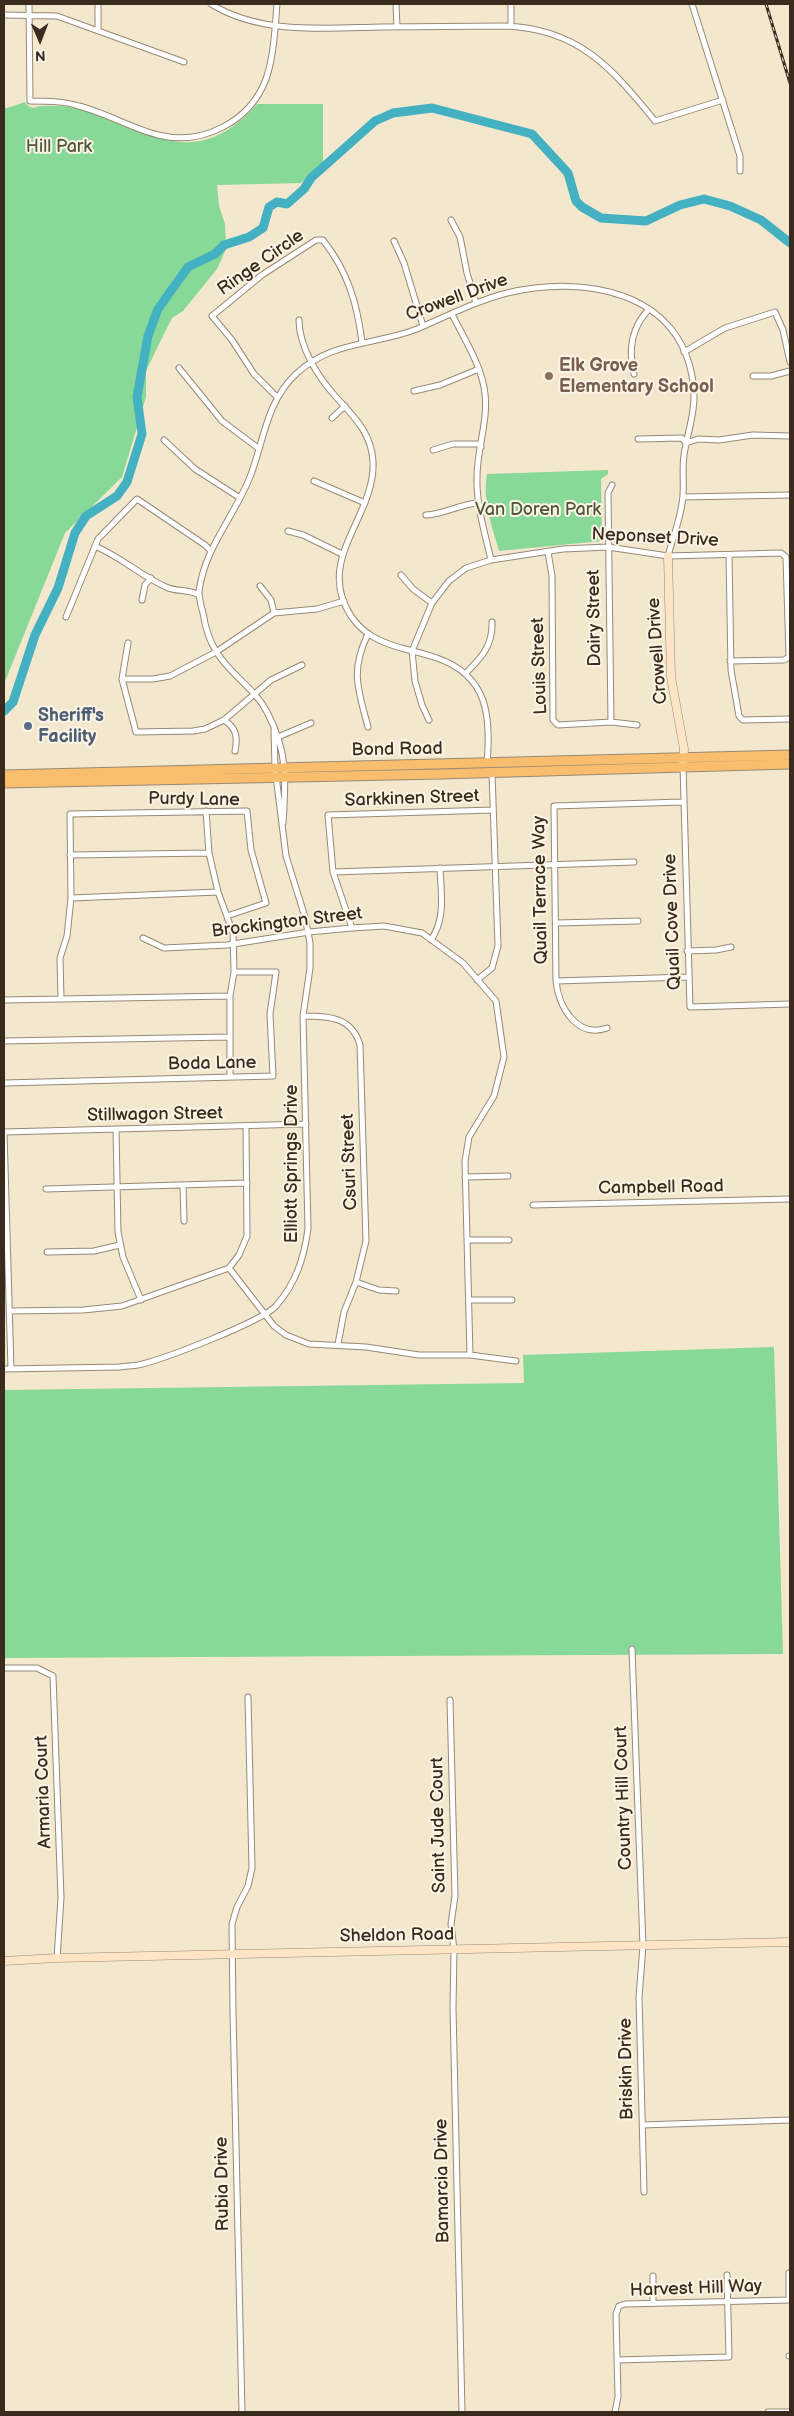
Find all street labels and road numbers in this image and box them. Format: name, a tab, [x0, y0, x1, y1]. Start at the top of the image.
street label: Ringe Circle	[214, 225, 308, 301]
street label: Crowell Drive	[403, 270, 511, 326]
street label: Neponset Drive	[591, 524, 719, 552]
street label: Dairy Street	[583, 569, 607, 667]
street label: Crowell Drive	[643, 597, 673, 705]
street label: Louis Street	[528, 617, 552, 715]
street label: Bond Road	[351, 738, 443, 762]
street label: Sarkkinen Street	[344, 786, 480, 812]
street label: Purdy Lane	[148, 788, 240, 812]
street label: Quail Terrace Way	[529, 816, 553, 964]
street label: Quail Cove Drive	[660, 853, 686, 991]
street label: Brockington Street	[211, 903, 363, 943]
street label: Boda Lane	[167, 1052, 257, 1076]
street label: Elliott Springs Drive	[281, 1085, 303, 1243]
street label: Stillwagon Street	[87, 1103, 223, 1127]
street label: Csuri Street	[338, 1113, 362, 1211]
street label: Campbell Road	[598, 1176, 724, 1200]
street label: Country Hill Court	[611, 1726, 637, 1870]
street label: Armaria Court	[31, 1735, 57, 1849]
street label: Saint Jude Court	[427, 1757, 451, 1893]
street label: Sheldon Road	[340, 1924, 454, 1948]
street label: Briskin Drive	[615, 2018, 639, 2120]
street label: Bamarcia Drive	[431, 2118, 455, 2244]
street label: Rubia Drive	[211, 2137, 235, 2231]
street label: Harvest Hill Way	[630, 2276, 762, 2302]

